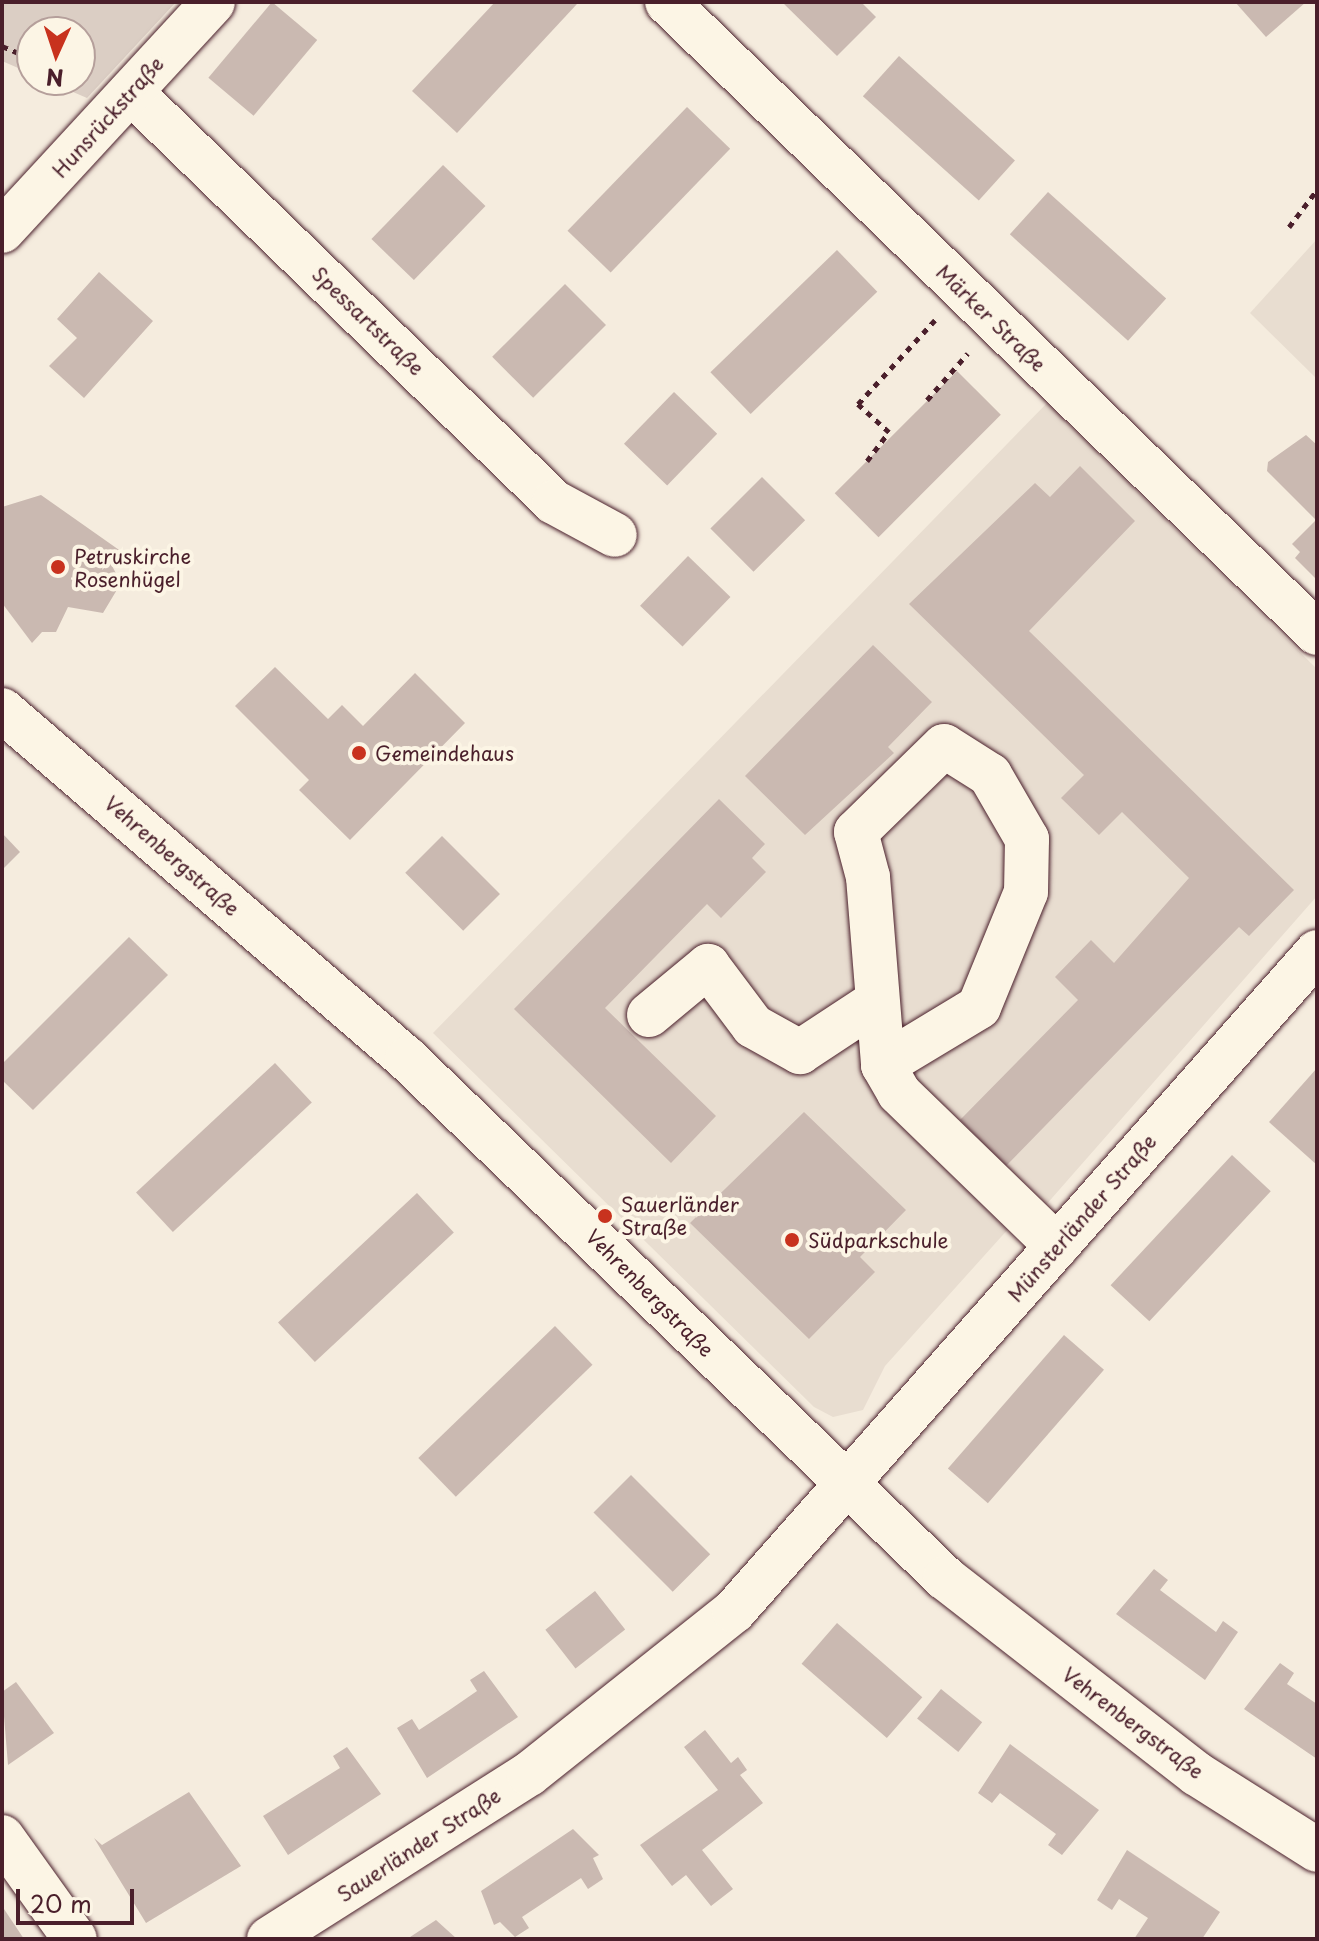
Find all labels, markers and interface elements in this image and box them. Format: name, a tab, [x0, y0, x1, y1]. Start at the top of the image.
north arrow	[16, 16, 96, 96]
street label: Hunsrückstraße	[47, 52, 169, 182]
text: N	[45, 62, 64, 95]
street label: Märker Straße	[931, 259, 1051, 377]
street label: Spessartstraße	[307, 262, 429, 380]
place label: Petruskirche Rosenhügel	[74, 544, 191, 591]
marker: Petruskirche Rosenhügel	[49, 558, 67, 576]
place label: Gemeindehaus	[375, 741, 514, 765]
marker: Gemeindehaus	[350, 744, 368, 762]
street label: Vehrenbergstraße	[100, 791, 244, 921]
street label: Münsterländer Straße	[1003, 1129, 1161, 1307]
place label: Sauerländer Straße	[621, 1192, 739, 1239]
marker: Sauerländer Straße	[596, 1207, 614, 1225]
street label: Vehrenbergstraße	[581, 1224, 719, 1362]
place label: Südparkschule	[808, 1228, 948, 1252]
marker: Südparkschule	[783, 1231, 801, 1249]
street label: Vehrenbergstraße	[1058, 1662, 1208, 1784]
street label: Sauerländer Straße	[333, 1783, 505, 1907]
scale bar	[20, 1873, 138, 1923]
text: 20 m	[30, 1885, 92, 1921]

